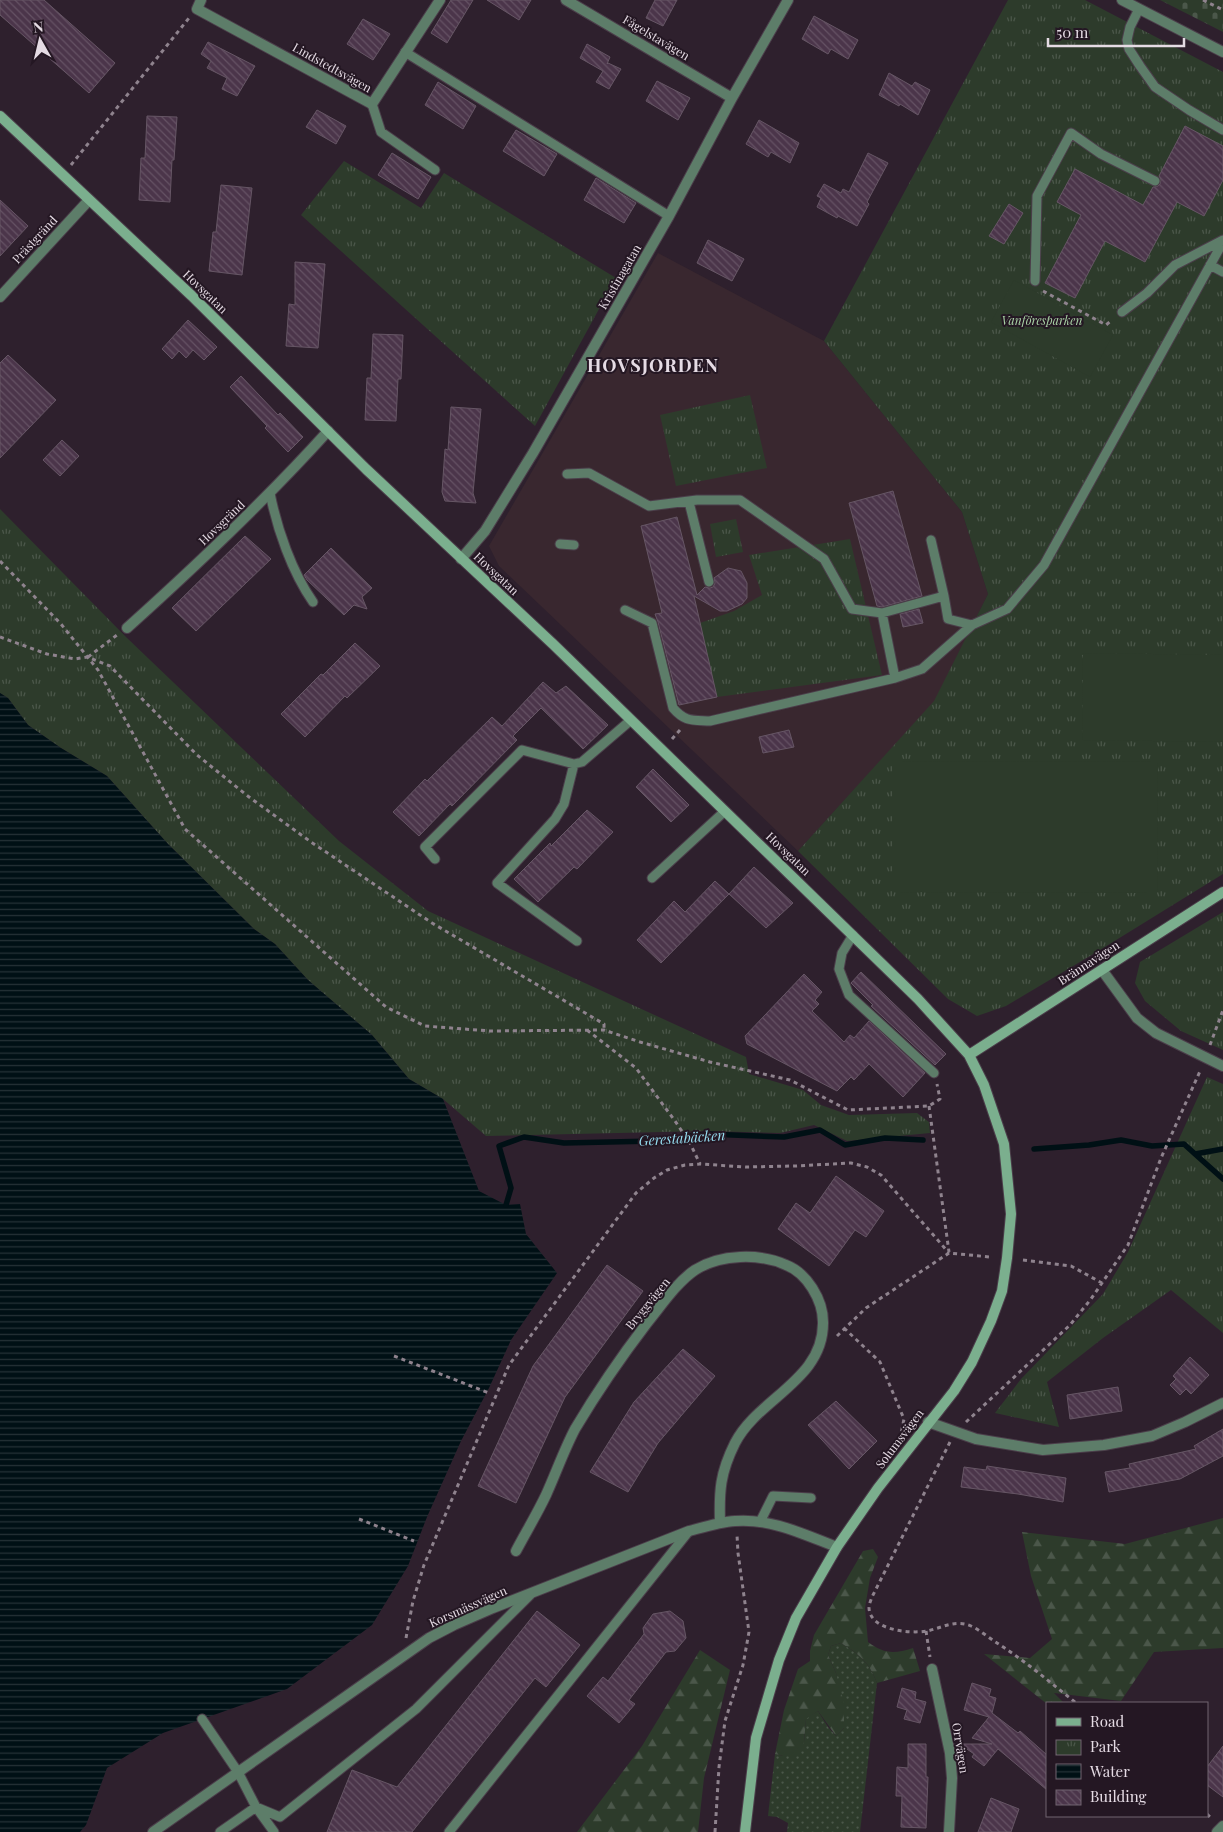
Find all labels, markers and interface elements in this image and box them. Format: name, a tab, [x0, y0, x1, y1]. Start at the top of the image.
street label: Fågelstavägen	[620, 11, 693, 63]
north arrow	[15, 15, 65, 65]
scale bar	[1048, 15, 1184, 47]
text: N	[32, 17, 44, 37]
text: 50 m	[1056, 22, 1089, 42]
street label: Lindstedtsvägen	[290, 39, 375, 96]
street label: Prästgränd	[8, 212, 60, 267]
street label: Kristinagatan	[594, 241, 644, 312]
street label: Hovsgatan	[180, 266, 231, 317]
park label: Vanföresparken	[1002, 312, 1082, 328]
district label: HOVSJORDEN	[587, 353, 719, 377]
street label: Hovsgränd	[195, 496, 248, 548]
street label: Hovsgatan	[471, 548, 523, 598]
street label: Hovsgatan	[763, 828, 814, 879]
street label: Brännavägen	[1055, 936, 1122, 988]
water label: Gerestabäcken	[638, 1125, 726, 1150]
street label: Bryggvägen	[621, 1274, 673, 1333]
street label: Solumsvägen	[872, 1405, 927, 1471]
street label: Korsmässvägen	[426, 1582, 509, 1630]
legend	[1046, 1702, 1208, 1817]
text: Road	[1090, 1711, 1124, 1731]
street label: Orrvägen	[949, 1722, 973, 1774]
text: Park	[1090, 1736, 1122, 1756]
text: Water	[1089, 1761, 1130, 1781]
text: Building	[1090, 1786, 1147, 1806]

